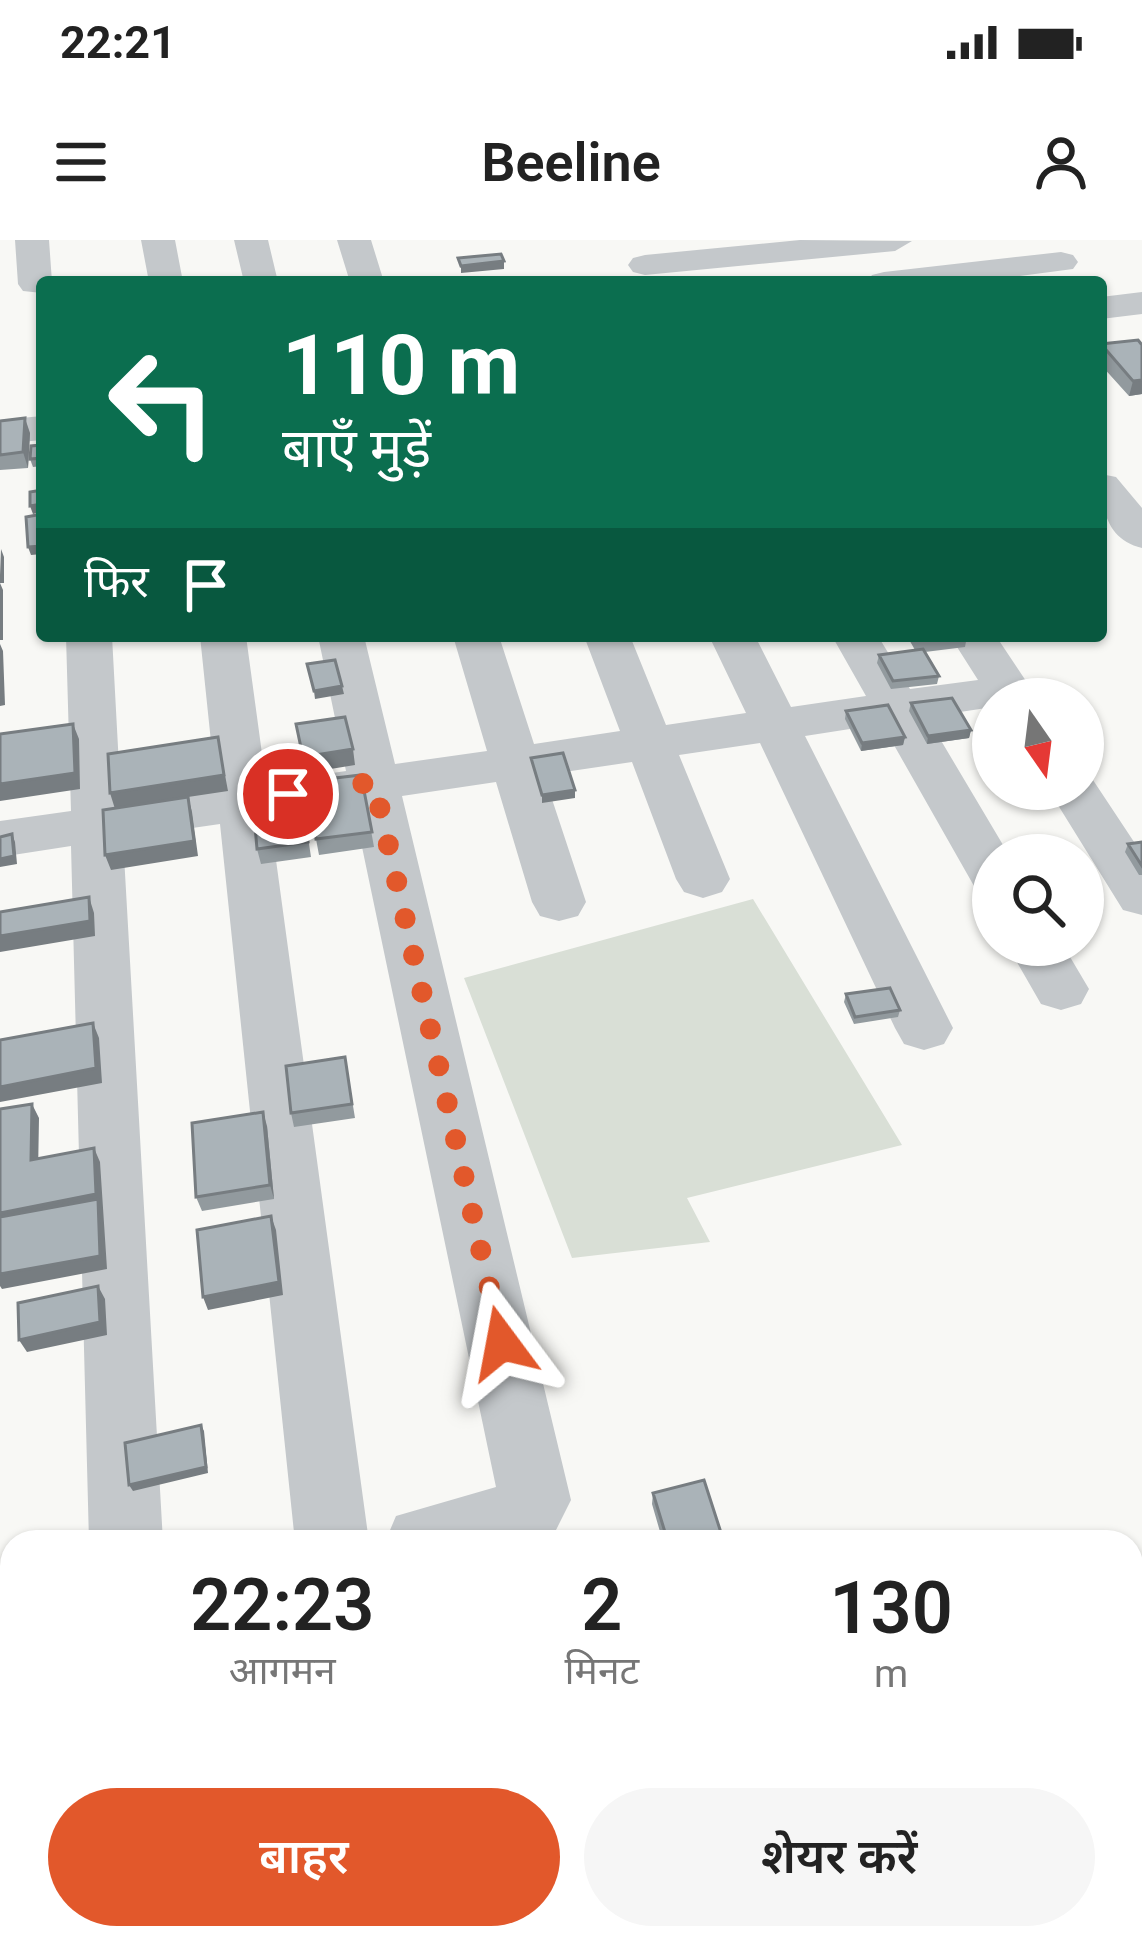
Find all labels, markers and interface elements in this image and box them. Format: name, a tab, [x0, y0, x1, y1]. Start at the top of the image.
text: 22:21	[60, 16, 176, 69]
icon: menu	[48, 129, 114, 195]
icon: person	[1028, 129, 1094, 195]
text: Beeline	[481, 131, 661, 194]
text: 110 m	[282, 316, 520, 415]
icon: left	[84, 324, 240, 480]
text: बाएँ मुड़ें	[282, 417, 431, 480]
icon: arrive	[173, 552, 239, 618]
text: फिर	[84, 555, 149, 608]
north arrow	[972, 678, 1104, 810]
map controls	[972, 678, 1104, 966]
pin	[237, 743, 339, 845]
icon: arrive	[255, 761, 321, 827]
button: search	[972, 834, 1104, 966]
position arrow	[439, 1280, 565, 1406]
text: 22:23	[190, 1563, 374, 1648]
text: 2	[581, 1563, 622, 1648]
text: 130	[829, 1566, 953, 1651]
text: आगमन	[229, 1648, 336, 1694]
text: मिनट	[565, 1648, 639, 1694]
text: m	[874, 1651, 908, 1697]
button: बाहर	[48, 1788, 560, 1926]
button: शेयर करें	[584, 1788, 1095, 1926]

